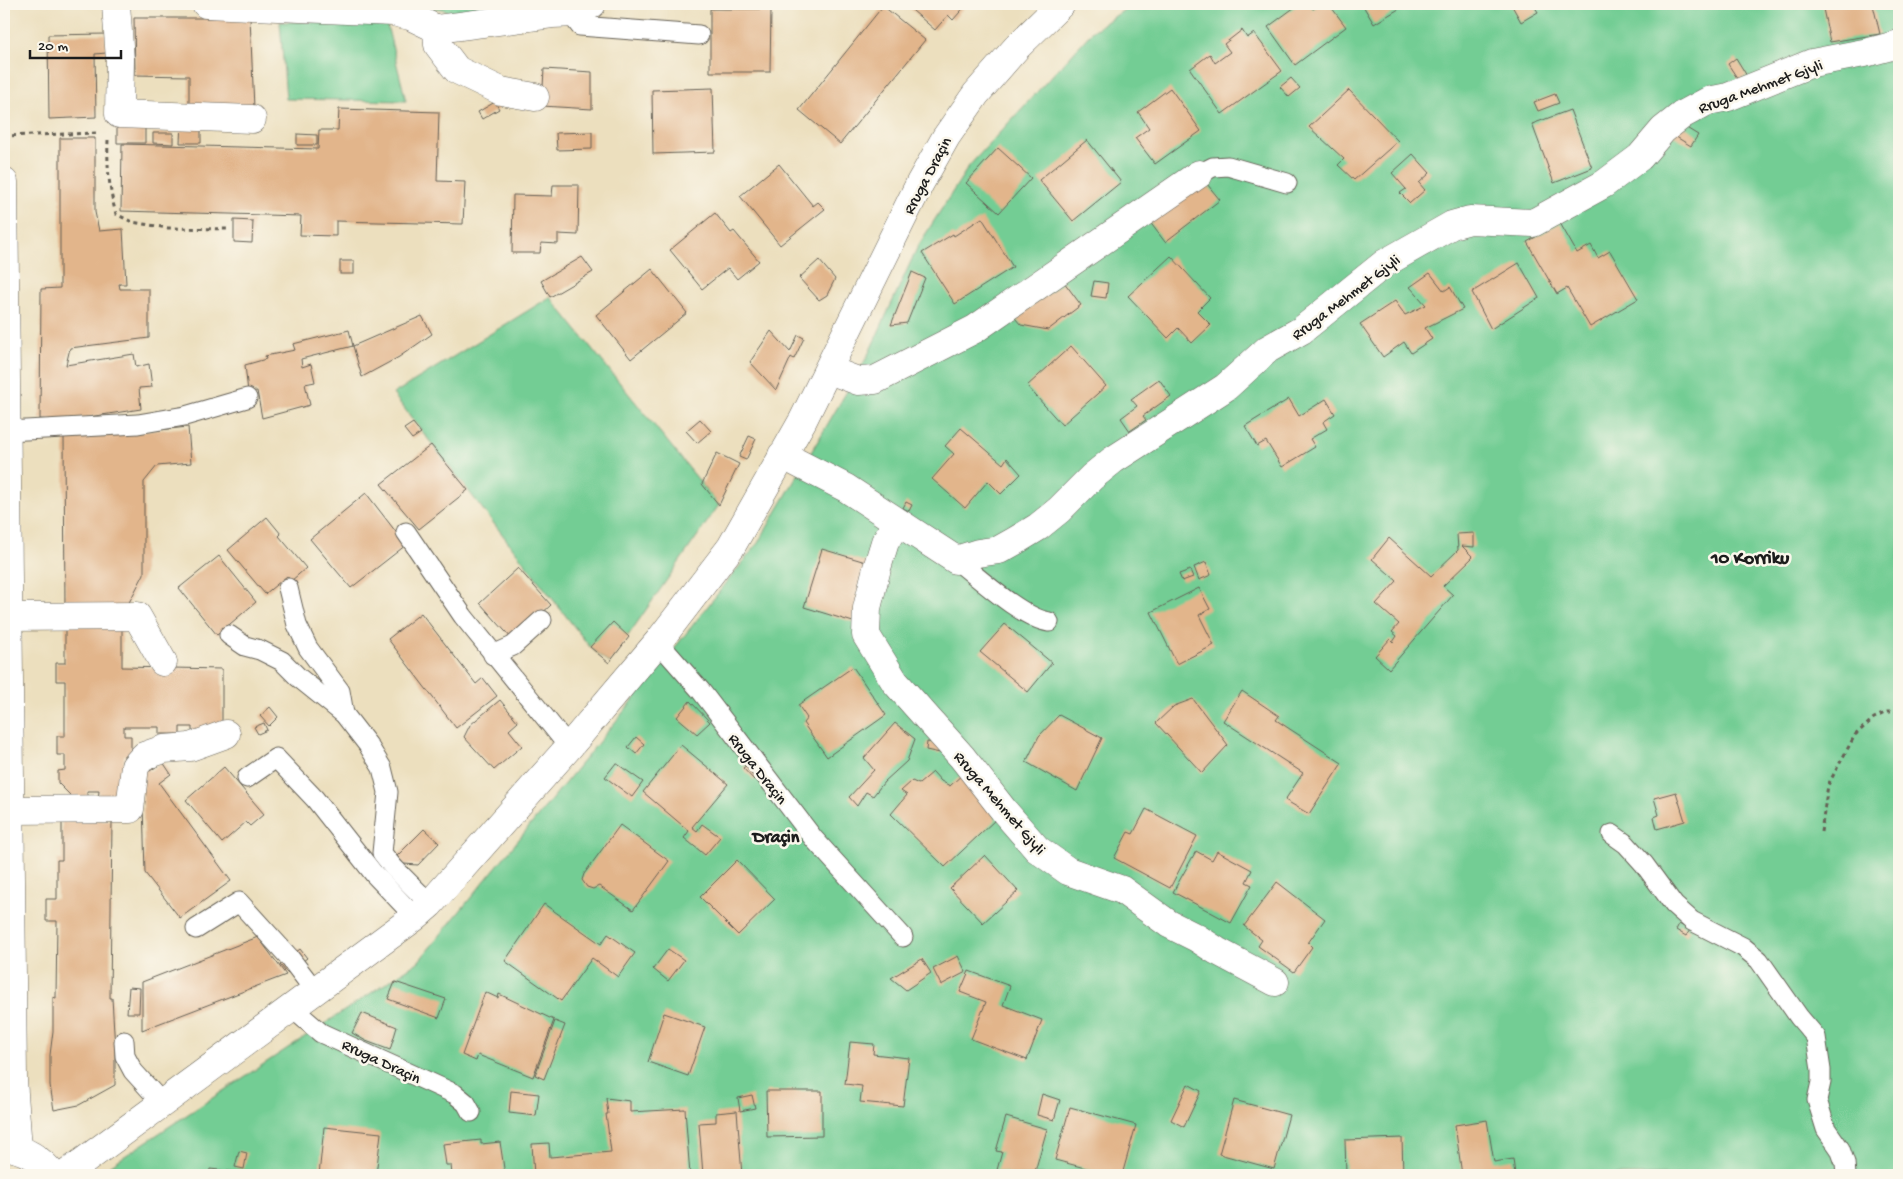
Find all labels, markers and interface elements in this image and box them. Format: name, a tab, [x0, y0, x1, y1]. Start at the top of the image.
scale bar	[30, 28, 121, 60]
text: 20 m	[38, 38, 68, 56]
street label: Rruga Mehmet Gjyli	[1696, 57, 1826, 120]
street label: Rruga Draçin	[901, 134, 958, 219]
street label: Rruga Mehmet Gjyli	[1289, 252, 1405, 346]
district label: 10 Korriku	[1710, 548, 1789, 571]
street label: Rruga Draçin	[723, 731, 790, 810]
street label: Rruga Mehmet Gjyli	[948, 749, 1048, 860]
district label: Draçin	[751, 828, 800, 849]
street label: Rruga Draçin	[338, 1037, 423, 1090]

